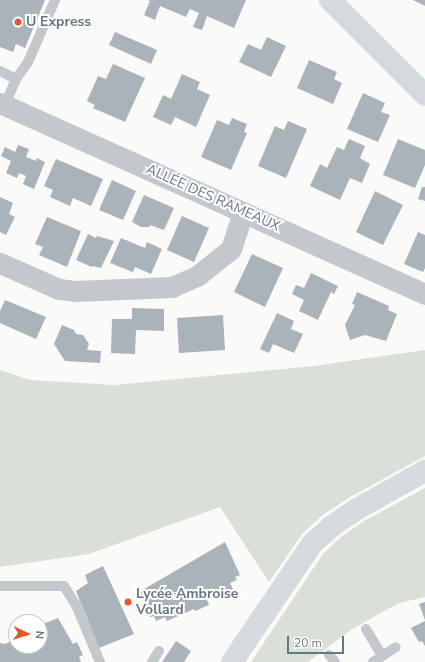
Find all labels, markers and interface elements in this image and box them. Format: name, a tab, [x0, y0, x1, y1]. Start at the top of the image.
place label: U Express	[26, 14, 91, 30]
marker: U Express	[13, 17, 23, 27]
street label: ALLÉE DES RAMEAUX	[144, 161, 282, 235]
place label: Lycée Ambroise Vollard	[136, 586, 238, 618]
marker: Lycée Ambroise Vollard	[123, 597, 133, 607]
north arrow	[8, 614, 48, 654]
scale bar	[289, 628, 346, 654]
text: N	[32, 630, 47, 639]
text: 20 m	[294, 635, 322, 651]

